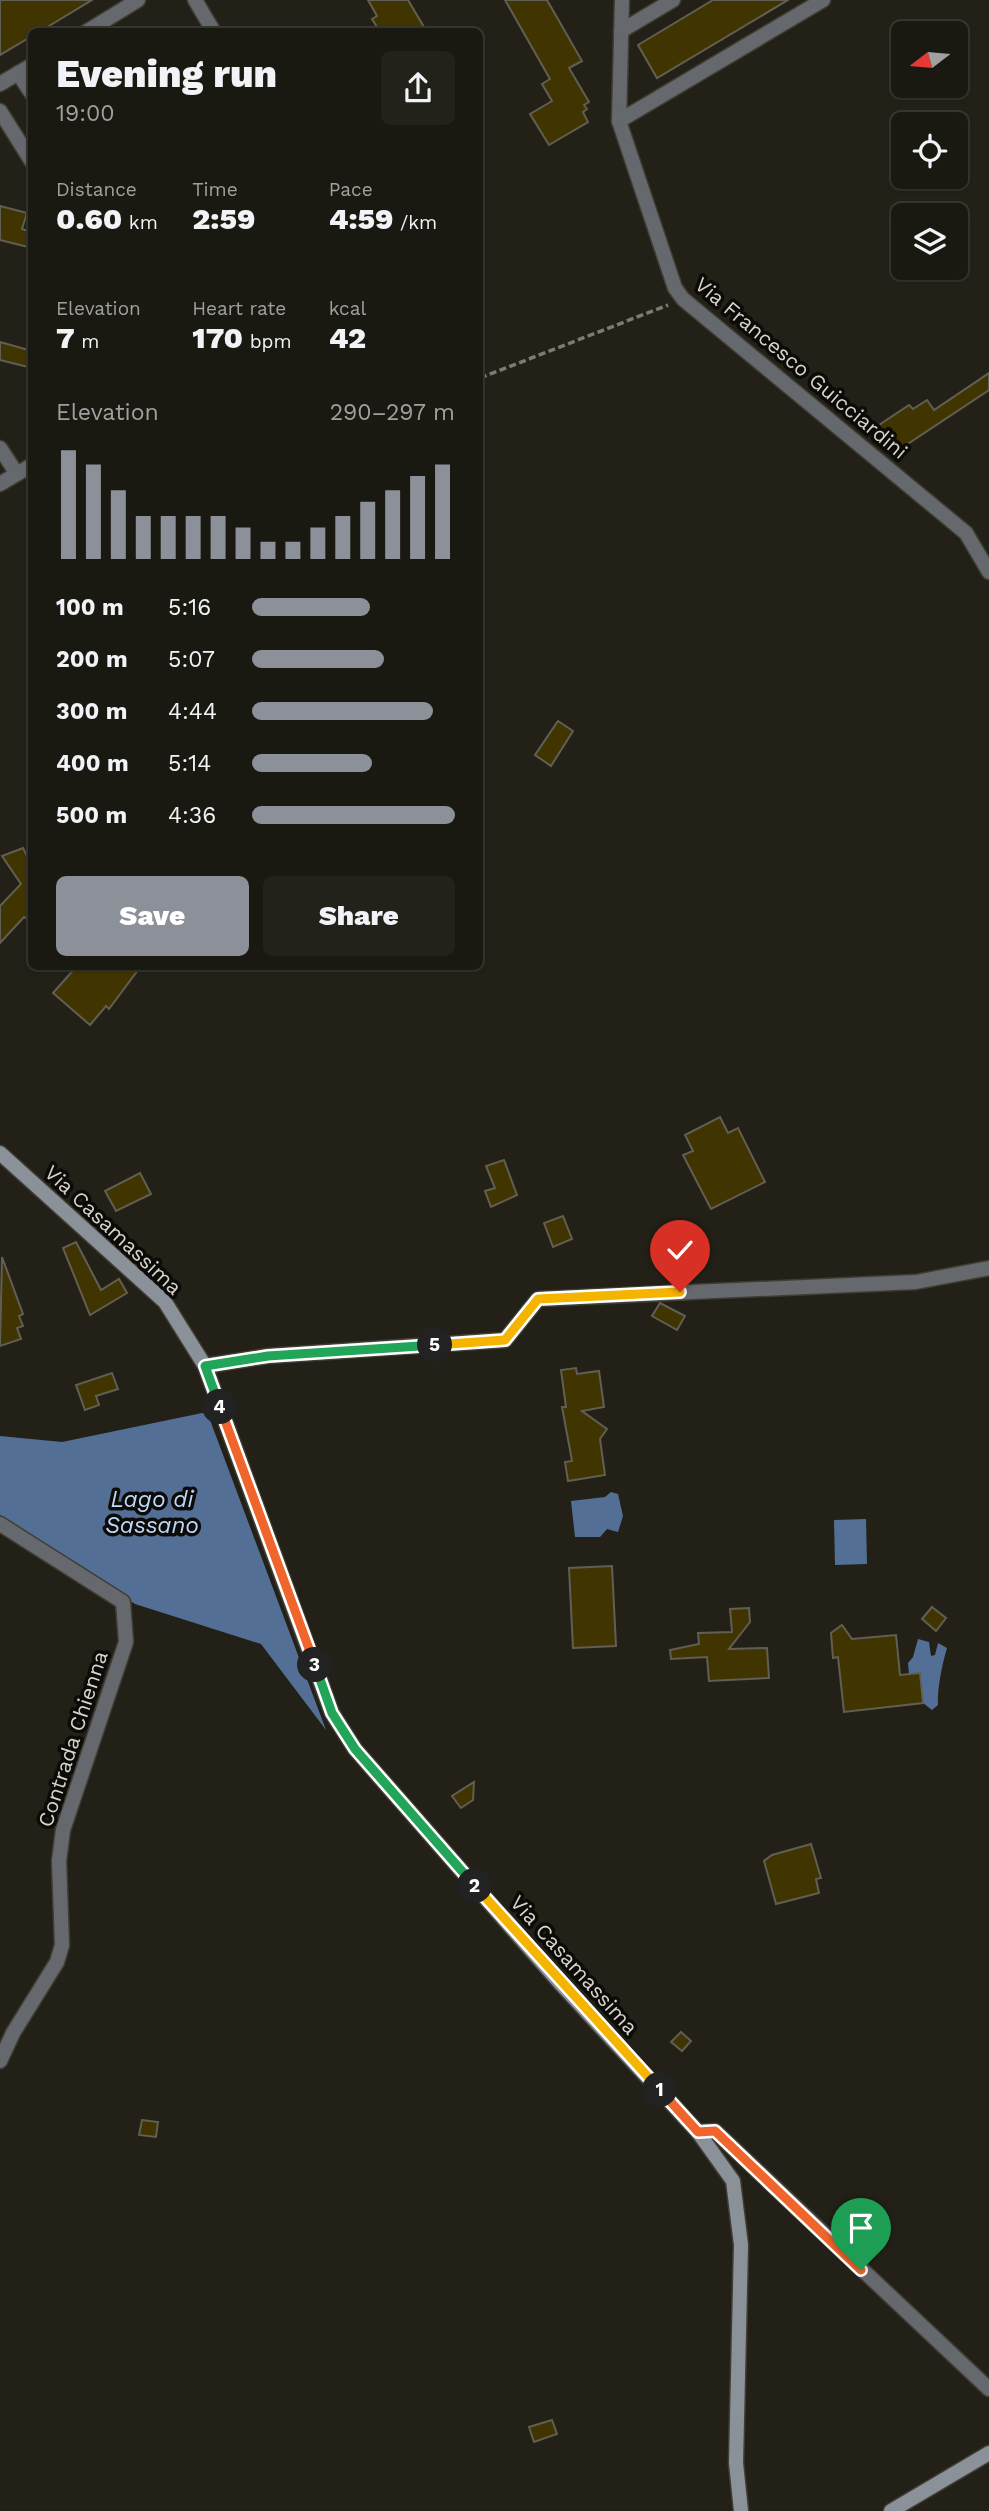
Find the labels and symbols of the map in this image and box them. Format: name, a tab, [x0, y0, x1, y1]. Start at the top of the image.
north arrow	[891, 21, 968, 98]
street label: Via Francesco Guicciardini	[690, 271, 913, 464]
street label: Via Casamassima	[40, 1160, 187, 1300]
pin	[650, 1220, 710, 1292]
pin: 5	[418, 1328, 452, 1362]
pin: 4	[202, 1390, 238, 1424]
water label: Lago di Sassano	[105, 1486, 199, 1539]
street label: Contrada Chienna	[32, 1648, 113, 1830]
pin: 3	[298, 1648, 332, 1682]
pin: 2	[458, 1868, 492, 1904]
street label: Via Casamassima	[505, 1890, 643, 2039]
pin: 1	[642, 2072, 678, 2108]
pin	[831, 2198, 891, 2270]

